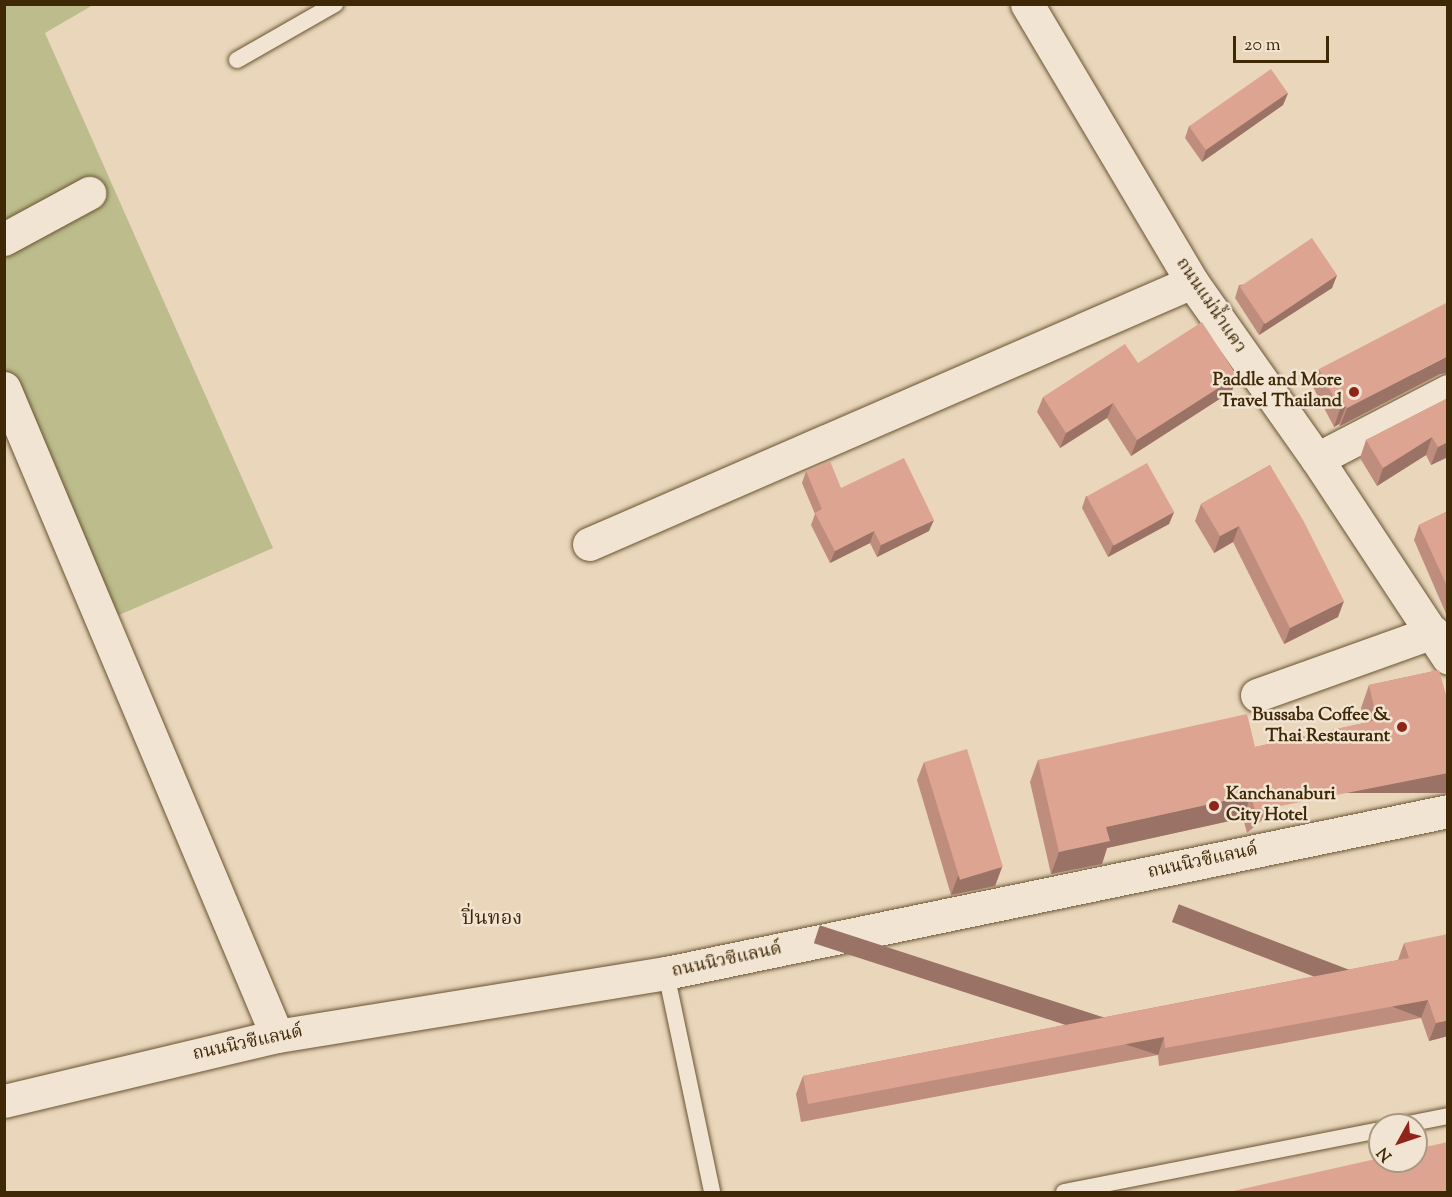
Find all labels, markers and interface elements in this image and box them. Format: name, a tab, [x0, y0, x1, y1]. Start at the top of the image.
scale bar	[1236, 24, 1332, 62]
text: 20 m	[1244, 33, 1281, 59]
street label: ถนนแม่น้ำแคว	[1170, 254, 1250, 358]
place label: Paddle and More Travel Thailand	[1213, 371, 1342, 413]
marker: Paddle and More Travel Thailand	[1347, 385, 1361, 399]
place label: Bussaba Coffee & Thai Restaurant	[1252, 706, 1390, 748]
marker: Bussaba Coffee & Thai Restaurant	[1395, 720, 1409, 734]
place label: Kanchanaburi City Hotel	[1226, 785, 1336, 828]
marker: Kanchanaburi City Hotel	[1207, 799, 1221, 813]
street label: ถนนนิวซีแลนด์	[1146, 840, 1260, 884]
district label: ปิ่นทอง	[462, 907, 522, 931]
street label: ถนนนิวซีแลนด์	[670, 939, 784, 983]
street label: ถนนนิวซีแลนด์	[191, 1022, 305, 1066]
north arrow	[1368, 1113, 1428, 1173]
text: N	[1372, 1141, 1398, 1166]

